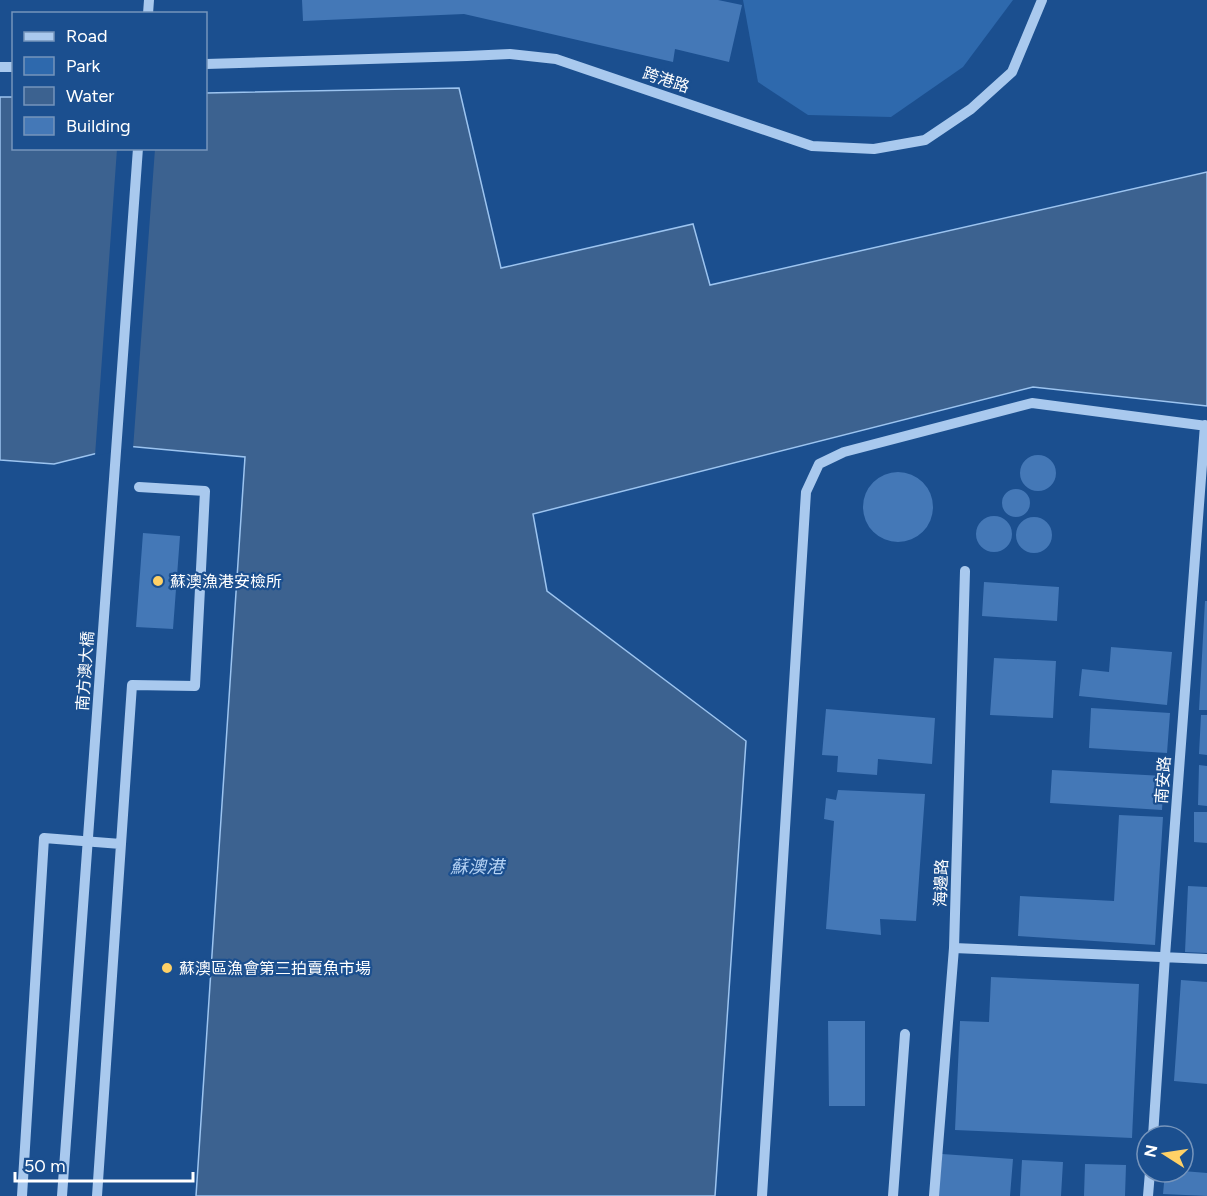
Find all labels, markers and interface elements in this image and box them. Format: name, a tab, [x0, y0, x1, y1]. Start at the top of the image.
legend	[12, 12, 207, 150]
text: Road	[66, 25, 107, 47]
text: Park	[66, 55, 101, 77]
street label: 跨港路	[640, 64, 692, 96]
text: Water	[66, 85, 114, 107]
text: Building	[66, 115, 131, 137]
place label: 蘇澳漁港安檢所	[170, 572, 282, 591]
marker: 蘇澳漁港安檢所	[151, 574, 165, 588]
street label: 南方澳大橋	[73, 630, 97, 712]
street label: 南安路	[1152, 755, 1174, 805]
water label: 蘇澳港	[450, 856, 507, 878]
street label: 海邊路	[931, 859, 951, 907]
place label: 蘇澳區漁會第三拍賣魚市場	[179, 959, 371, 978]
marker: 蘇澳區漁會第三拍賣魚市場	[160, 961, 174, 975]
north arrow	[1135, 1124, 1195, 1184]
text: N	[1140, 1143, 1161, 1159]
scale bar	[15, 1145, 194, 1183]
text: 50 m	[24, 1155, 66, 1177]

